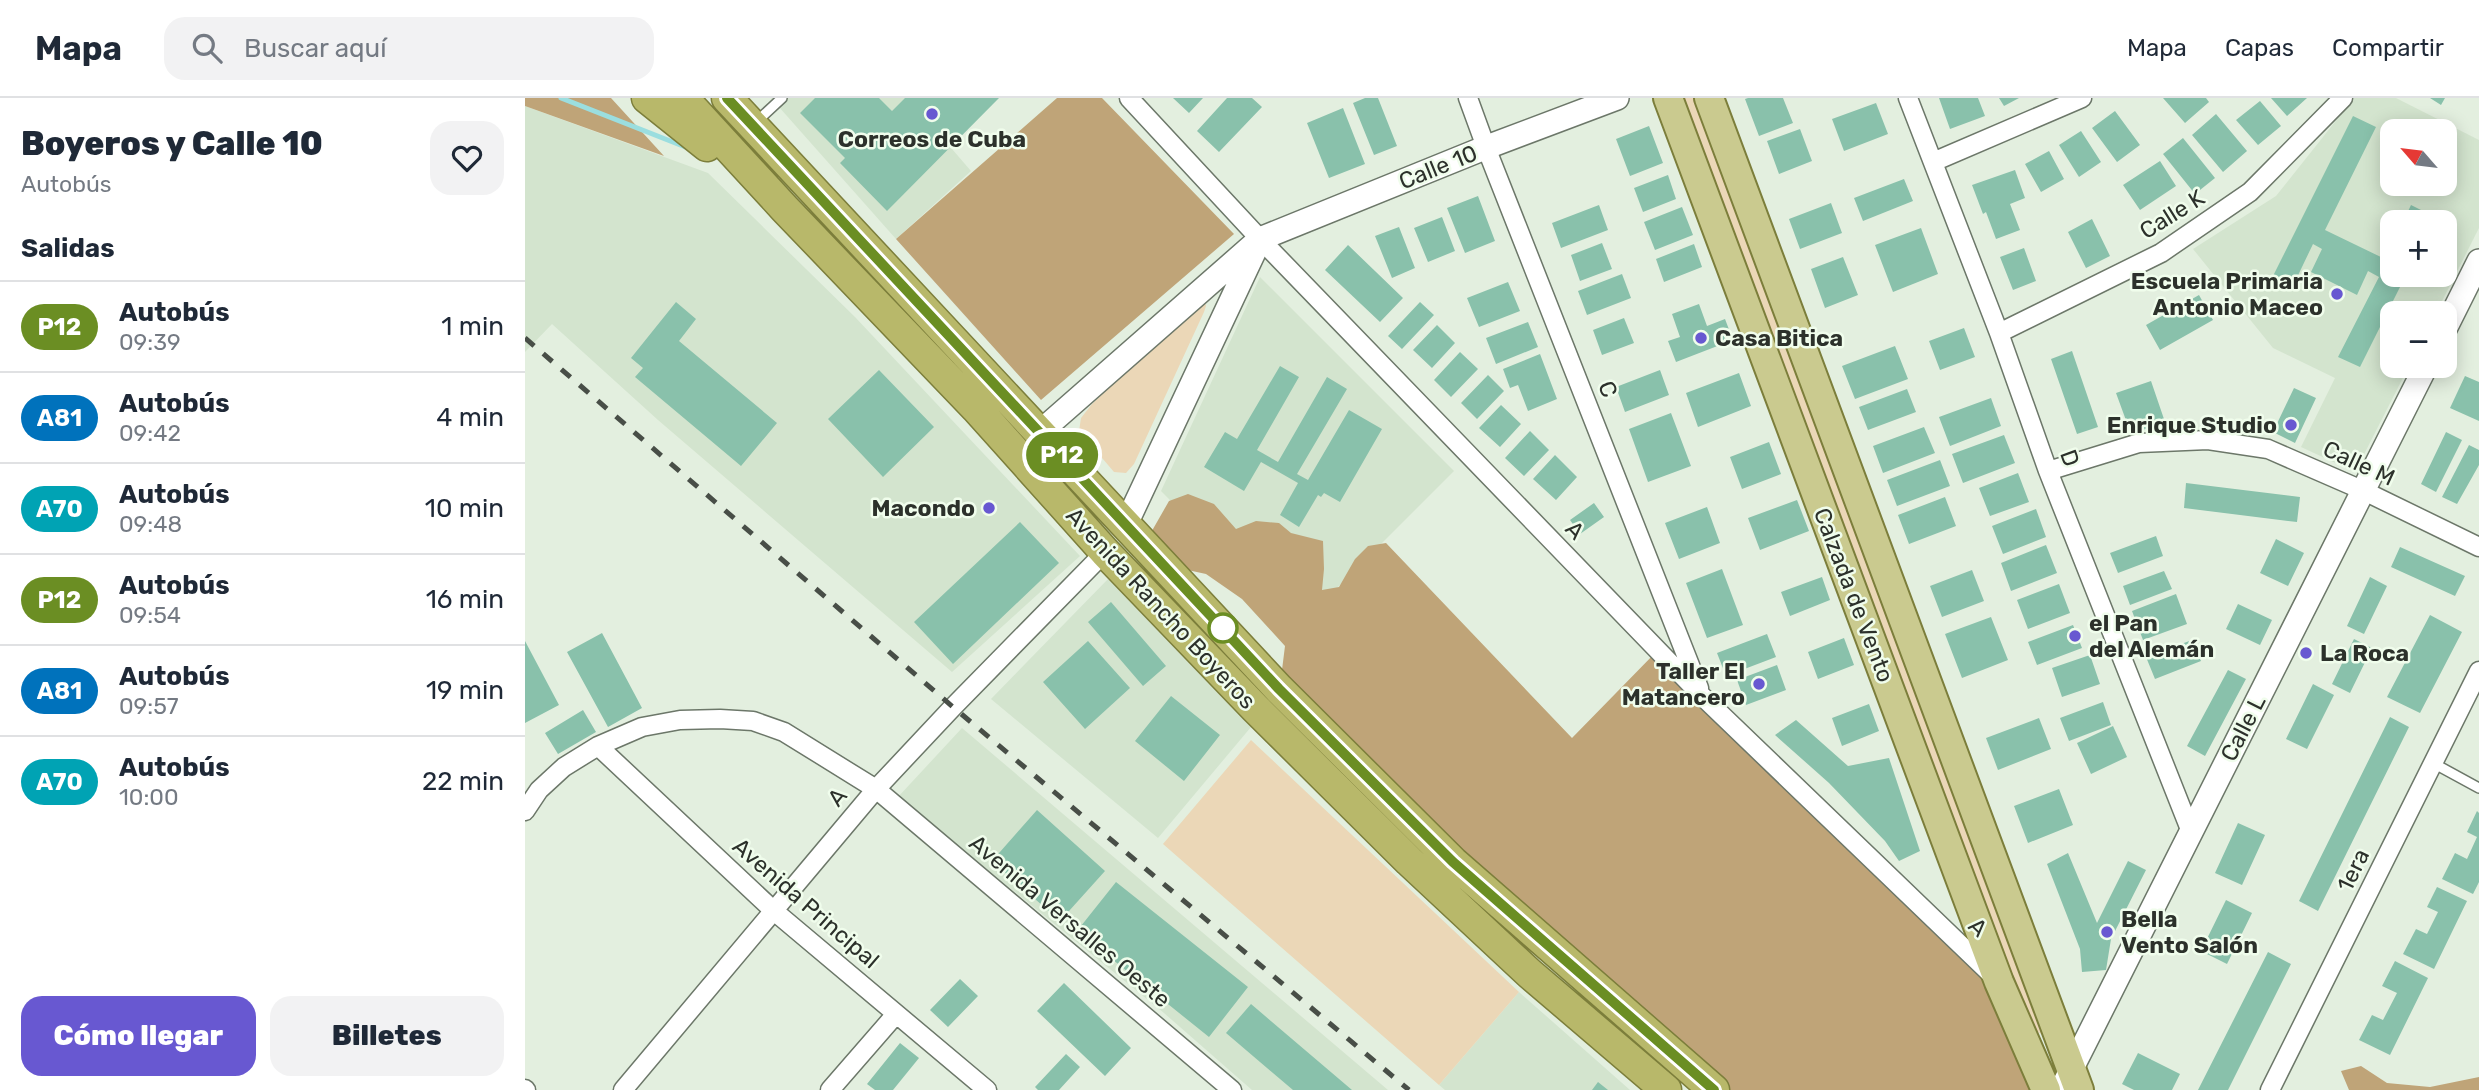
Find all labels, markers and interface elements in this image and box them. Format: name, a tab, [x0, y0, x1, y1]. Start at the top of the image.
search box	[164, 17, 654, 80]
text: Mapa	[35, 29, 122, 68]
icon: search	[188, 29, 226, 67]
text: Buscar aquí	[244, 33, 387, 64]
text: Mapa	[2127, 34, 2187, 62]
text: Capas	[2225, 34, 2294, 62]
text: Compartir	[2332, 34, 2444, 62]
marker: Correos de Cuba	[924, 106, 940, 122]
north arrow	[2380, 119, 2457, 196]
map controls	[2380, 119, 2457, 378]
button: heart	[430, 121, 504, 195]
text: Boyeros y Calle 10	[21, 124, 323, 163]
place label: Correos de Cuba	[838, 125, 1026, 153]
street label: Calle 10	[1395, 139, 1481, 195]
text: Autobús	[21, 170, 112, 198]
street label: Calle K	[2134, 183, 2210, 245]
button: +	[2380, 210, 2457, 287]
text: Salidas	[21, 233, 115, 264]
place label: Escuela Primaria Antonio Maceo	[2131, 267, 2323, 321]
marker: Escuela Primaria Antonio Maceo	[2329, 286, 2345, 302]
text: Autobús	[119, 297, 230, 328]
button: −	[2380, 301, 2457, 378]
text: 1 min	[441, 311, 504, 342]
text: P12	[38, 313, 81, 341]
place label: Casa Bitica	[1715, 324, 1843, 352]
text: 09:39	[119, 328, 181, 356]
marker: Casa Bitica	[1693, 330, 1709, 346]
street label: C	[1592, 377, 1624, 401]
text: Autobús	[119, 388, 230, 419]
text: 4 min	[436, 402, 504, 433]
text: A81	[37, 404, 82, 432]
place label: Enrique Studio	[2107, 411, 2277, 439]
marker: Enrique Studio	[2283, 417, 2299, 433]
text: 09:42	[119, 419, 181, 447]
line badge: P12	[1022, 432, 1102, 478]
street label: Calle M	[2319, 434, 2399, 492]
text: P12	[1040, 441, 1084, 469]
street label: D	[2054, 446, 2086, 470]
text: Autobús	[119, 479, 230, 510]
text: 10 min	[425, 493, 504, 524]
place label: Macondo	[871, 494, 975, 522]
text: A70	[36, 495, 83, 523]
marker: Macondo	[981, 500, 997, 516]
street label: Avenida Rancho Boyeros	[1060, 501, 1262, 715]
street label: Calzada de Vento	[1808, 504, 1900, 686]
text: 09:48	[119, 510, 182, 538]
street label: A	[1560, 515, 1590, 545]
text: Autobús	[119, 570, 230, 601]
text: 16 min	[426, 584, 504, 615]
text: P12	[38, 586, 81, 614]
text: 09:54	[119, 601, 181, 629]
place label: el Pan del Alemán	[2089, 609, 2214, 663]
unlabelled marker	[1208, 613, 1238, 643]
marker: el Pan del Alemán	[2067, 628, 2083, 644]
place label: La Roca	[2320, 639, 2409, 667]
marker: La Roca	[2298, 645, 2314, 661]
place label: Taller El Matancero	[1622, 657, 1745, 711]
text: Autobús	[119, 661, 230, 692]
text: 19 min	[426, 675, 504, 706]
marker: Taller El Matancero	[1751, 676, 1767, 692]
text: A81	[37, 677, 82, 705]
street label: Calle L	[2214, 690, 2272, 766]
text: 09:57	[119, 692, 179, 720]
text: Autobús	[119, 752, 230, 783]
text: 22 min	[422, 766, 504, 797]
text: A70	[36, 768, 83, 796]
street label: A	[821, 782, 853, 812]
text: 10:00	[119, 783, 179, 811]
street label: Avenida Versalles Oeste	[964, 829, 1176, 1013]
street label: Avenida Principal	[727, 832, 885, 974]
street label: 1era	[2331, 844, 2375, 896]
place label: Bella Vento Salón	[2121, 905, 2258, 959]
street label: A	[1963, 912, 1993, 942]
marker: Bella Vento Salón	[2099, 924, 2115, 940]
button: Cómo llegar	[21, 996, 256, 1076]
button: Billetes	[270, 996, 504, 1076]

